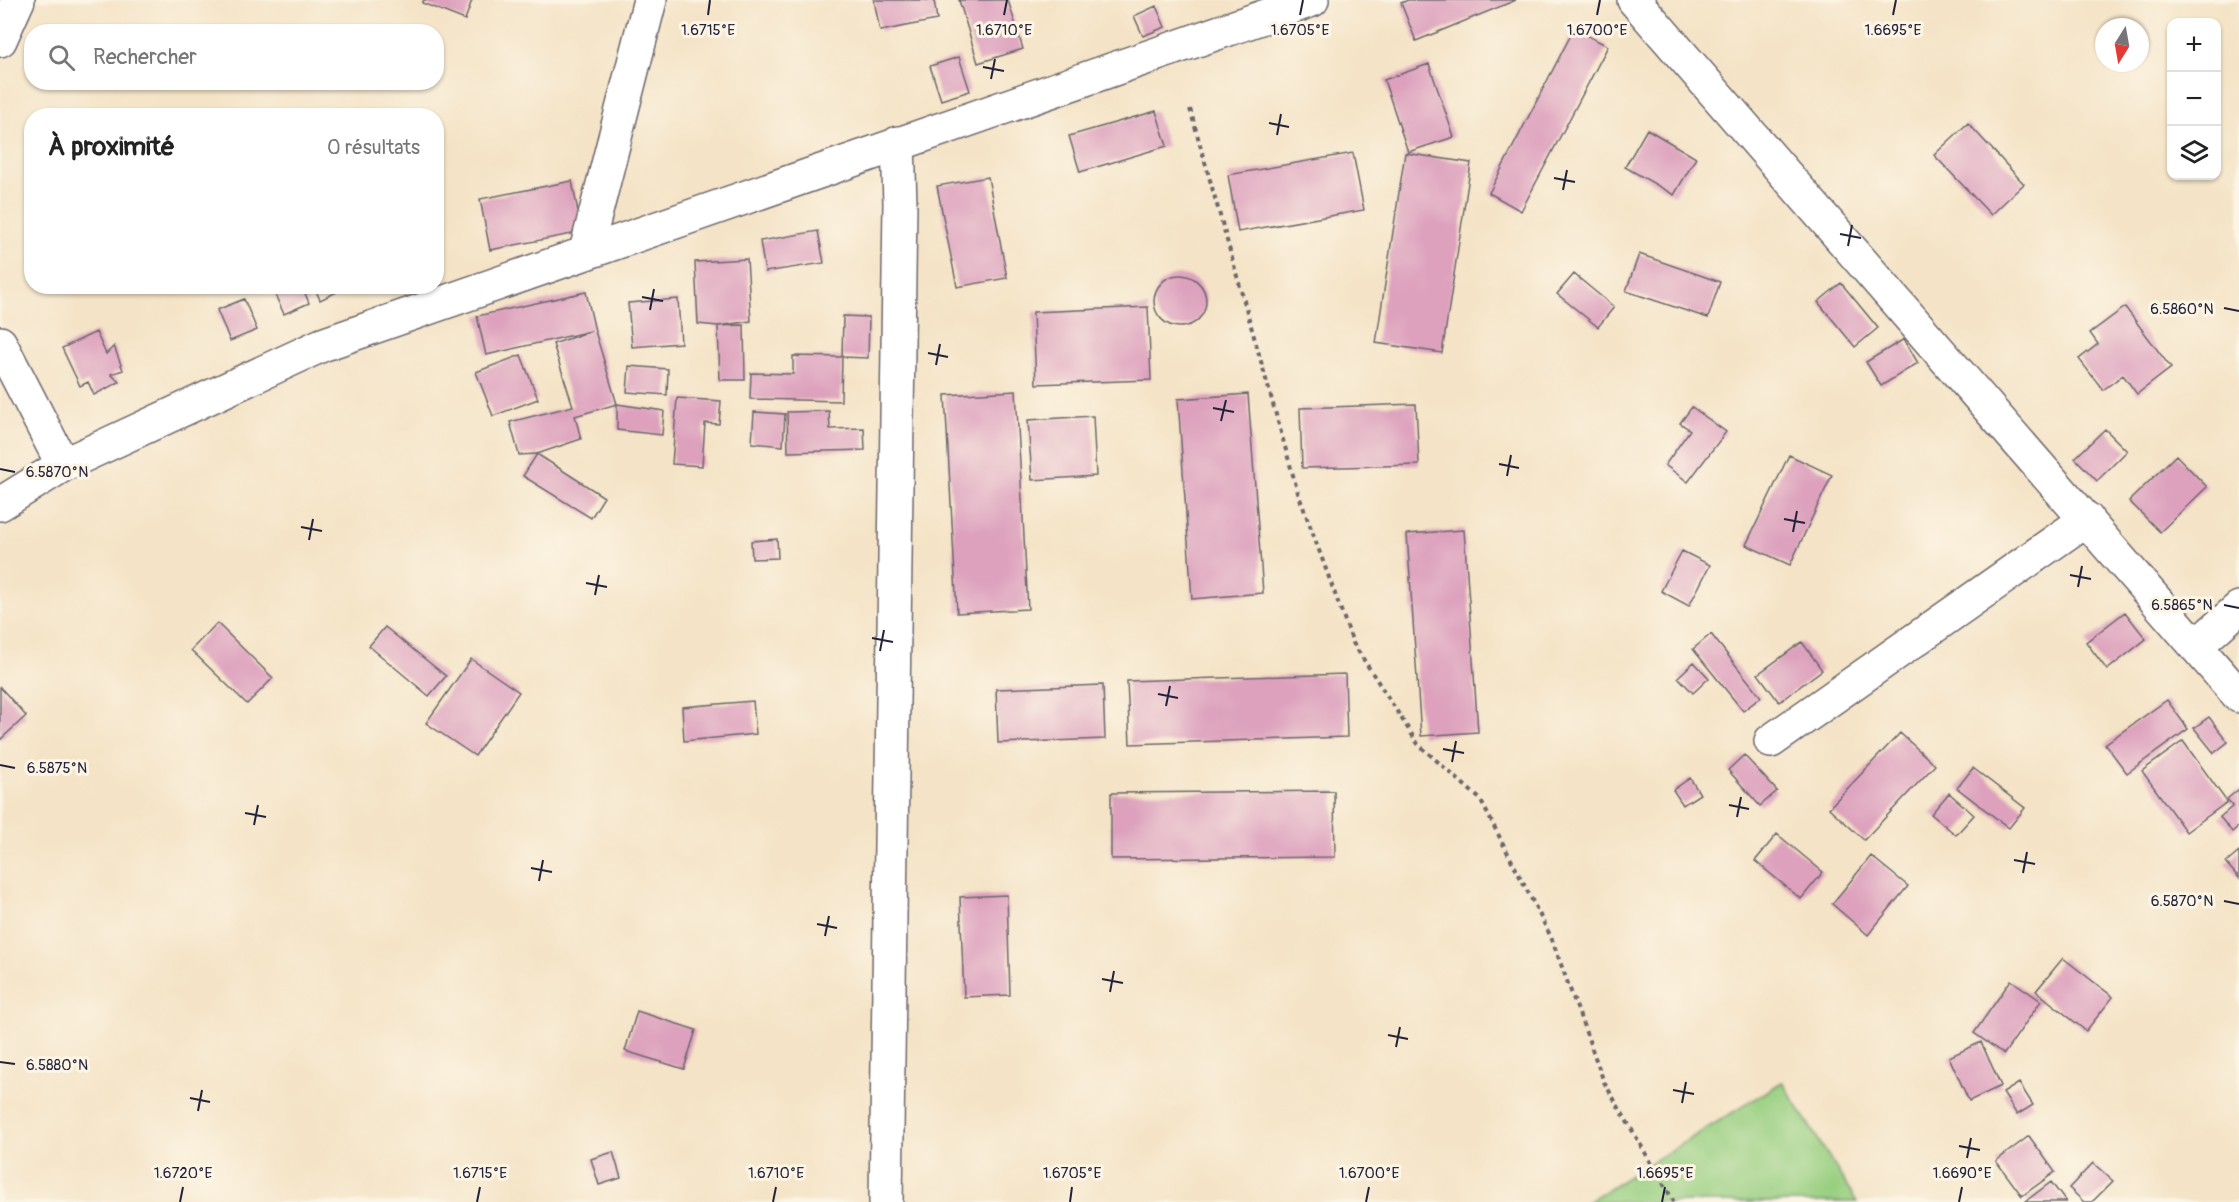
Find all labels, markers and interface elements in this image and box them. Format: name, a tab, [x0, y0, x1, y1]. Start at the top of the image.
north arrow	[2095, 18, 2149, 72]
map controls	[2167, 18, 2221, 180]
button: +	[2167, 18, 2221, 72]
text: 1.6715°E	[681, 21, 735, 40]
text: 1.6710°E	[976, 21, 1032, 40]
text: 1.6705°E	[1271, 21, 1329, 40]
text: 1.6700°E	[1567, 21, 1627, 40]
text: 1.6695°E	[1865, 21, 1922, 40]
search box	[24, 24, 444, 90]
icon: search	[45, 41, 78, 74]
text: Rechercher	[93, 43, 197, 71]
button: −	[2167, 72, 2221, 126]
button: layers	[2167, 126, 2221, 180]
text: À proximité	[48, 131, 175, 163]
text: 0 résultats	[327, 135, 420, 160]
text: 6.5860°N	[2150, 300, 2214, 319]
text: 6.5870°N	[26, 463, 88, 482]
text: 6.5865°N	[2151, 596, 2213, 615]
text: 6.5875°N	[27, 759, 87, 778]
text: 6.5870°N	[2151, 892, 2213, 911]
text: 6.5880°N	[26, 1056, 88, 1075]
text: 1.6720°E	[154, 1164, 213, 1183]
text: 1.6715°E	[453, 1164, 507, 1183]
text: 1.6710°E	[748, 1164, 804, 1183]
text: 1.6705°E	[1043, 1164, 1101, 1183]
text: 1.6700°E	[1339, 1164, 1399, 1183]
text: 1.6695°E	[1637, 1164, 1694, 1183]
text: 1.6690°E	[1933, 1164, 1992, 1183]

